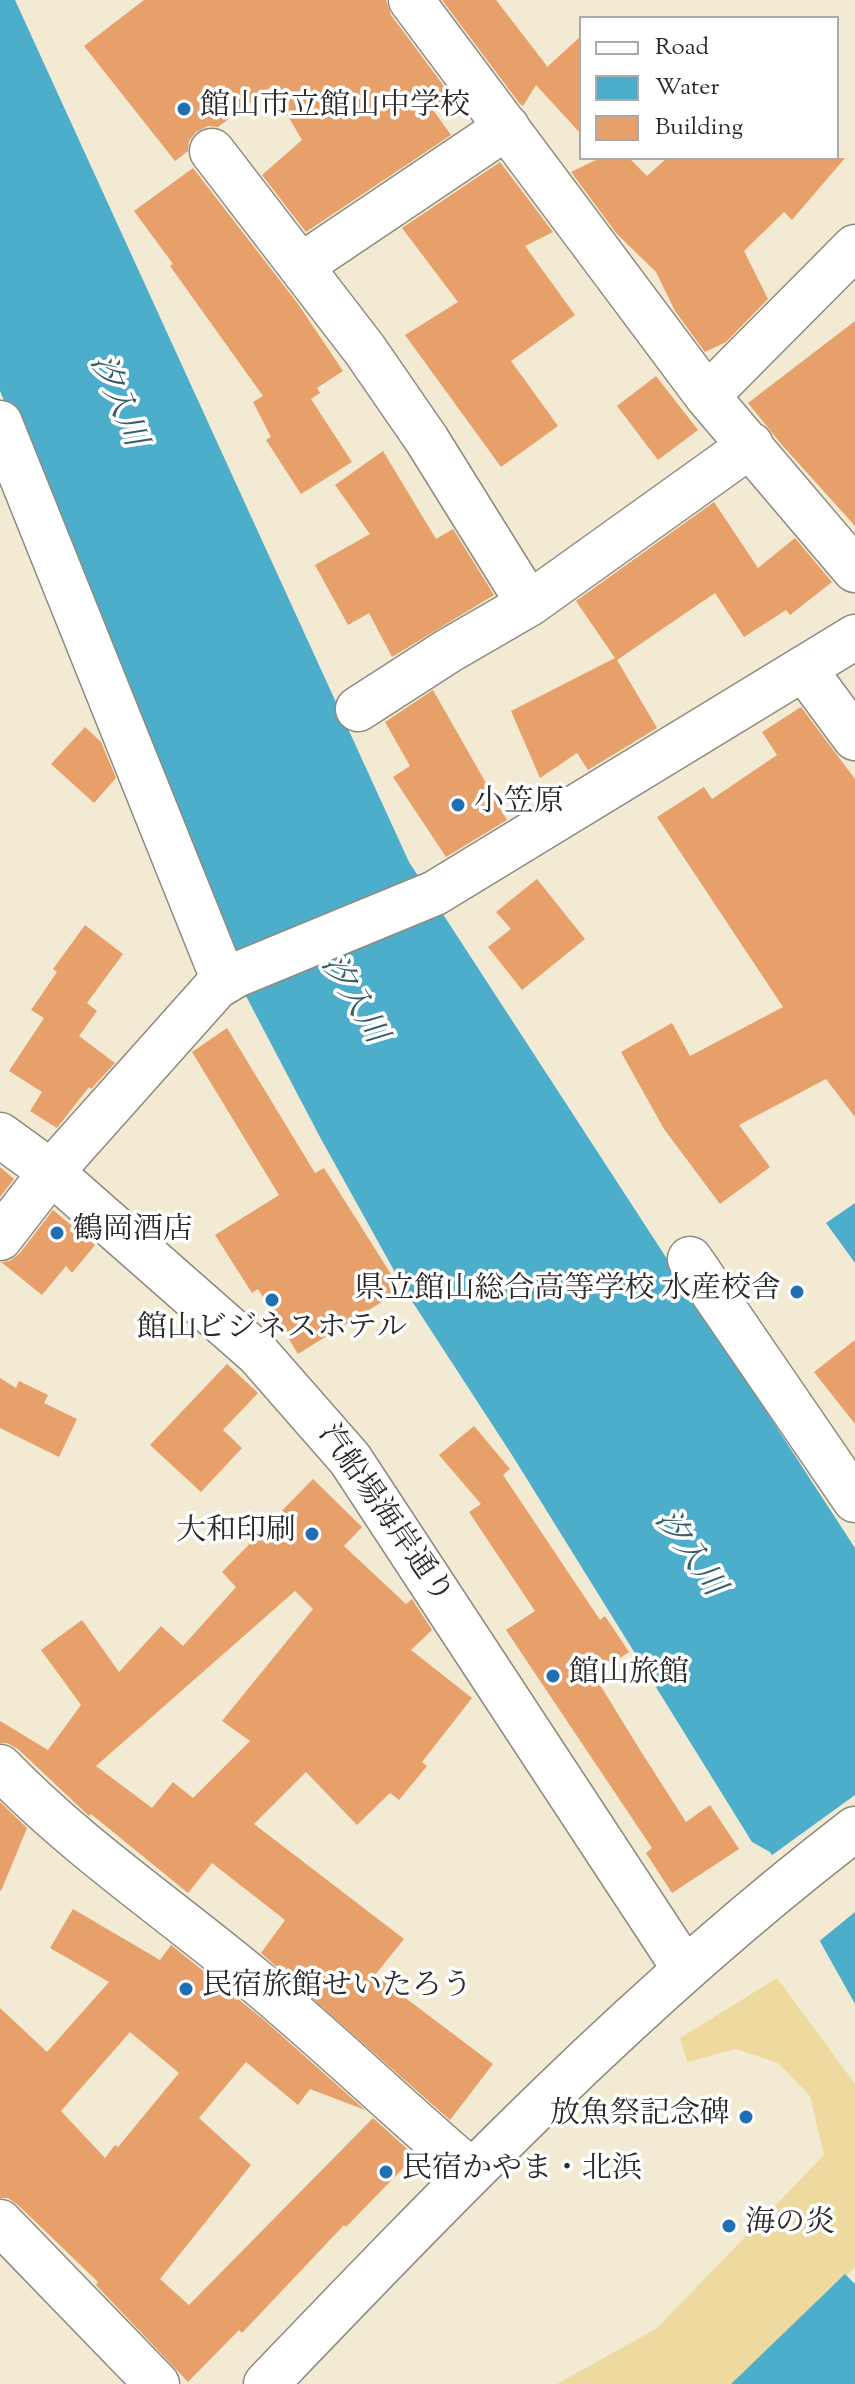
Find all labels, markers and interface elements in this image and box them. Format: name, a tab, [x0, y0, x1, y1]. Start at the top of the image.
legend	[579, 16, 839, 160]
text: Road	[655, 31, 709, 65]
text: Water	[655, 71, 719, 105]
place label: 館山市立館山中学校	[200, 91, 470, 127]
marker: 館山市立館山中学校	[175, 100, 193, 118]
text: Building	[655, 111, 743, 145]
water label: 汐入川	[79, 350, 151, 454]
place label: 小笠原	[474, 787, 564, 823]
marker: 小笠原	[449, 796, 467, 814]
water label: 汐入川	[310, 950, 392, 1052]
place label: 鶴岡酒店	[73, 1215, 193, 1251]
marker: 鶴岡酒店	[48, 1224, 66, 1242]
place label: 県立館山総合高等学校 水産校舎	[355, 1274, 781, 1310]
marker: 県立館山総合高等学校 水産校舎	[788, 1283, 806, 1301]
marker: 館山ビジネスホテル	[263, 1291, 281, 1309]
place label: 館山ビジネスホテル	[137, 1313, 407, 1349]
street label: 汽船場海岸通り	[308, 1420, 458, 1612]
water label: 汐入川	[644, 1505, 730, 1605]
place label: 大和印刷	[176, 1516, 296, 1552]
marker: 大和印刷	[303, 1525, 321, 1543]
place label: 館山旅館	[569, 1658, 689, 1694]
marker: 館山旅館	[544, 1667, 562, 1685]
place label: 民宿旅館せいたろう	[202, 1971, 472, 2007]
marker: 民宿旅館せいたろう	[177, 1980, 195, 1998]
place label: 放魚祭記念碑	[550, 2099, 730, 2135]
marker: 放魚祭記念碑	[737, 2108, 755, 2126]
place label: 民宿かやま・北浜	[402, 2154, 642, 2190]
marker: 民宿かやま・北浜	[377, 2163, 395, 2181]
place label: 海の炎	[745, 2208, 835, 2244]
marker: 海の炎	[720, 2217, 738, 2235]

